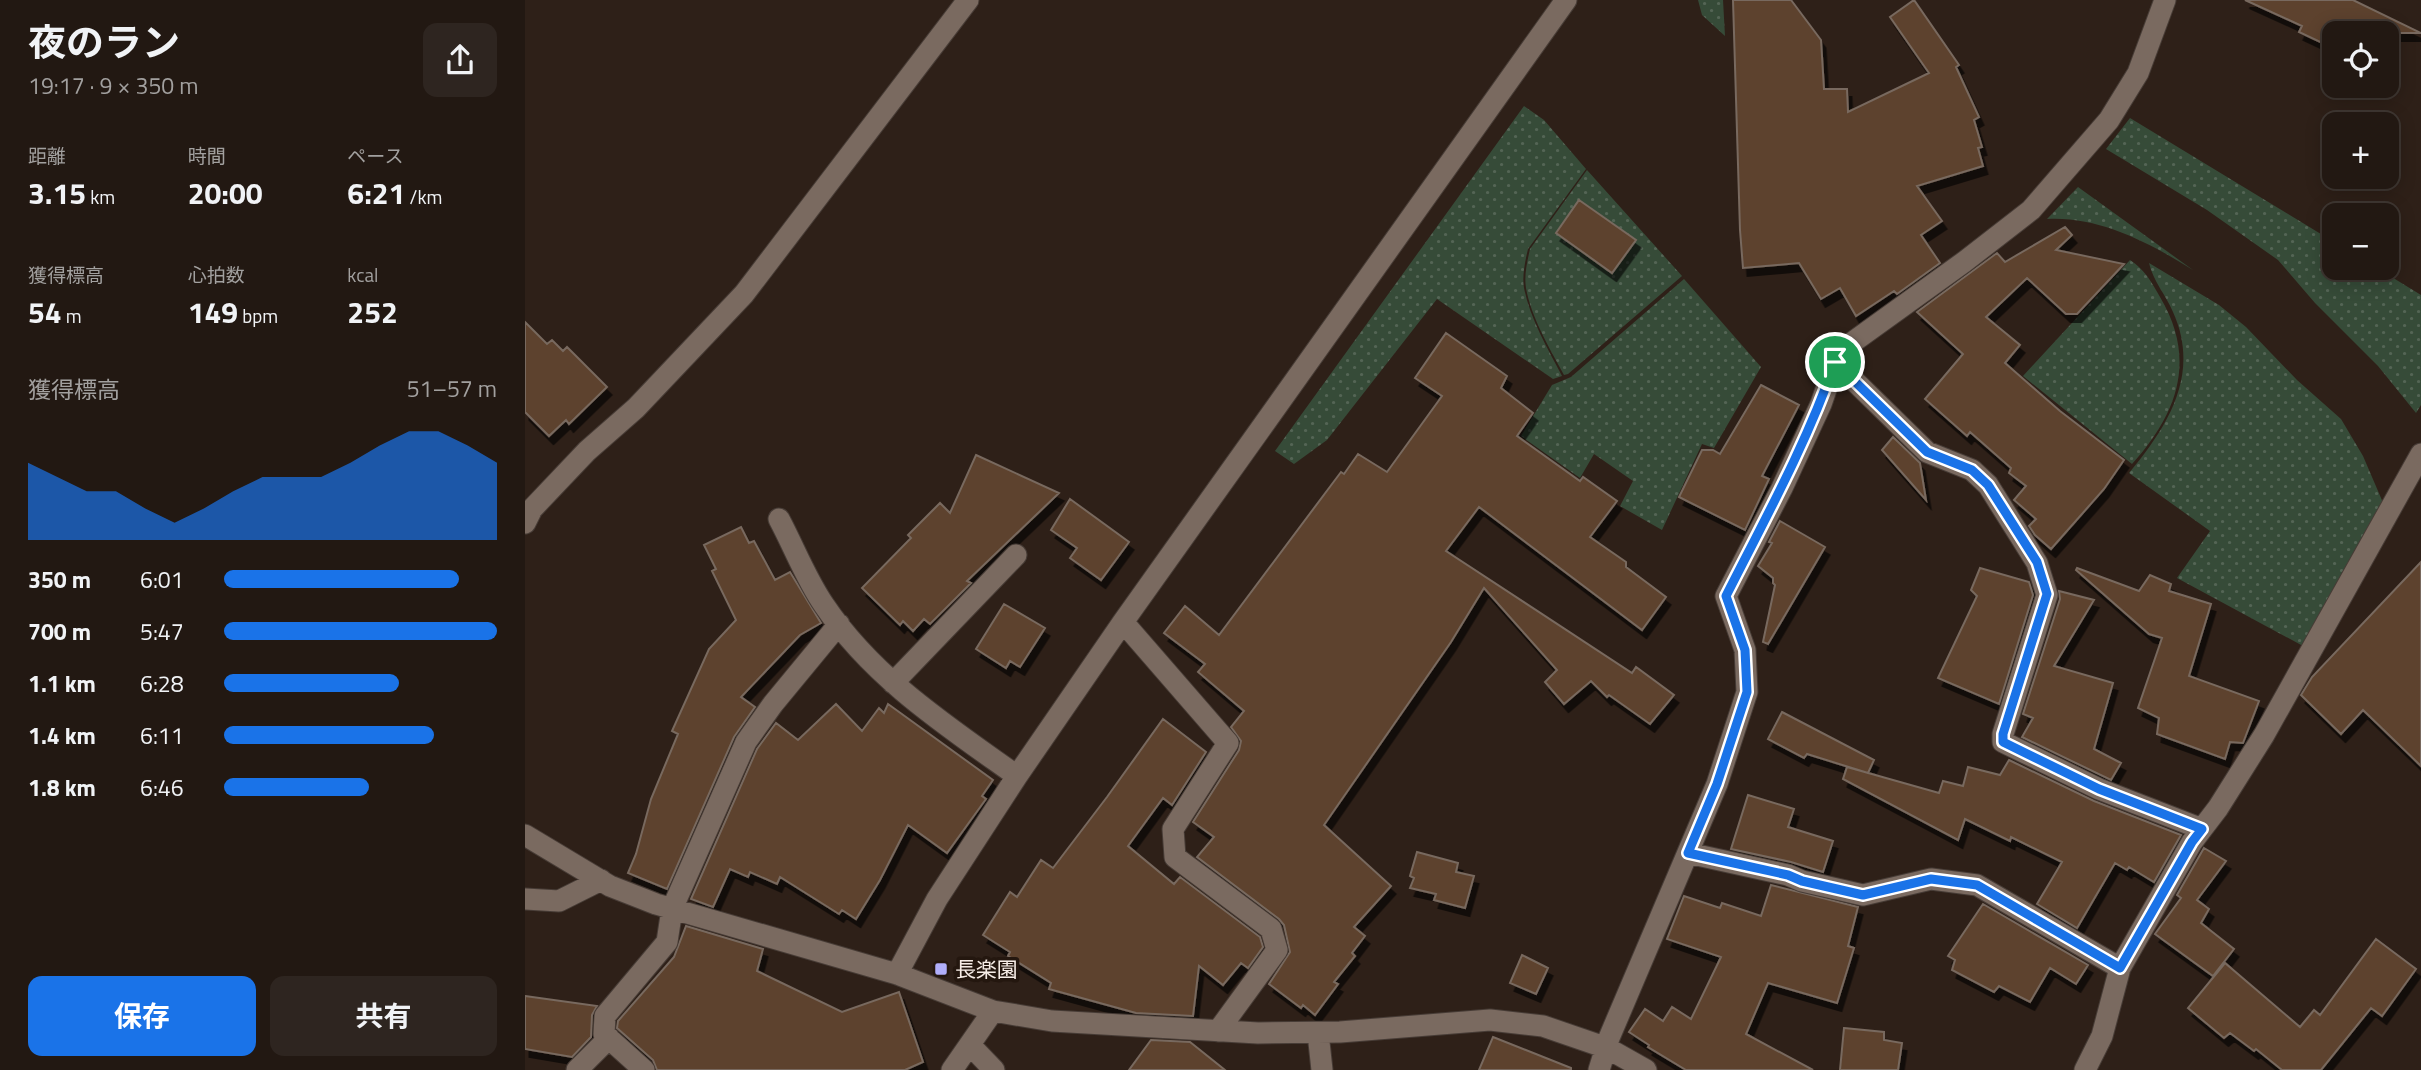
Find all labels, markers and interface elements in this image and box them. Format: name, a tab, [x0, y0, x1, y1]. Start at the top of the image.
text: 夜のラン	[28, 13, 180, 71]
map controls	[2322, 21, 2399, 280]
button: locate	[2322, 21, 2399, 98]
button: share	[423, 23, 497, 97]
text: 19:17 · 9 × 350 m	[28, 68, 198, 103]
button: +	[2322, 112, 2399, 189]
text: 距離	[28, 141, 66, 170]
text: 時間	[188, 141, 226, 170]
text: ペース	[347, 141, 403, 170]
text: 3.15	[28, 170, 86, 216]
text: 20:00	[188, 170, 263, 216]
text: 6:21	[347, 170, 405, 216]
text: km	[86, 182, 115, 211]
text: /km	[405, 182, 442, 211]
button: −	[2322, 203, 2399, 280]
text: 獲得標高	[28, 260, 104, 289]
text: 心拍数	[188, 260, 245, 289]
text: kcal	[347, 260, 378, 289]
text: 54	[28, 289, 62, 335]
text: 149	[188, 289, 238, 335]
text: 252	[347, 289, 398, 335]
text: m	[62, 301, 82, 330]
text: bpm	[238, 301, 278, 330]
pin	[1805, 332, 1865, 392]
icon: arrive	[1816, 343, 1854, 381]
text: 51–57 m	[407, 371, 497, 406]
text: 獲得標高	[28, 372, 120, 407]
text: 350 m	[28, 562, 91, 597]
text: 6:01	[140, 562, 184, 597]
text: 700 m	[28, 614, 91, 649]
text: 5:47	[140, 614, 184, 649]
text: 1.1 km	[28, 666, 96, 701]
text: 6:28	[140, 666, 184, 701]
text: 1.4 km	[28, 718, 96, 753]
text: 6:11	[140, 718, 184, 753]
text: 1.8 km	[28, 770, 96, 805]
text: 6:46	[140, 770, 184, 805]
place label: 長楽園	[955, 953, 1018, 985]
marker: 長楽園	[933, 961, 949, 977]
button: 保存	[28, 976, 256, 1056]
button: 共有	[270, 976, 497, 1056]

